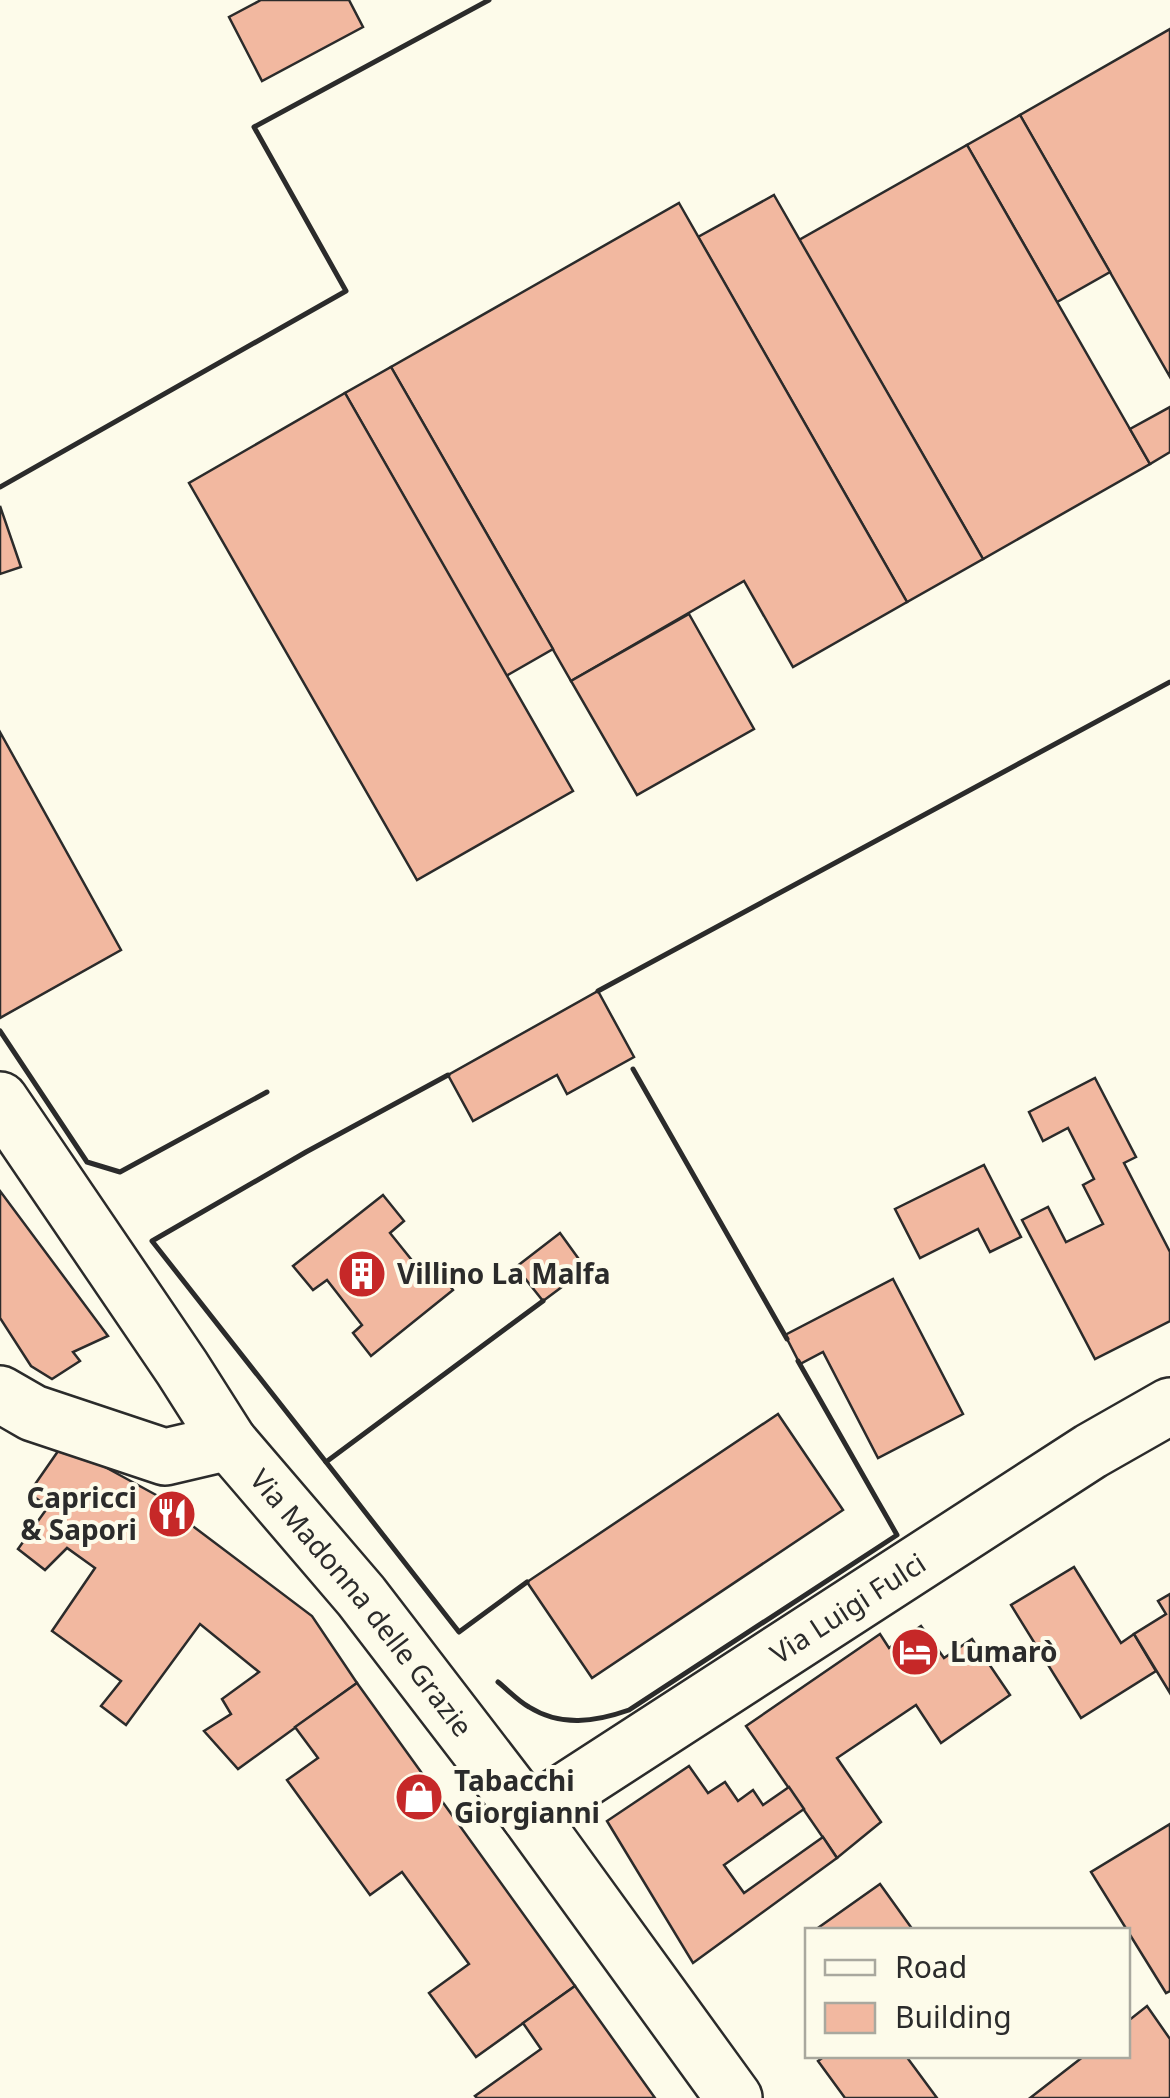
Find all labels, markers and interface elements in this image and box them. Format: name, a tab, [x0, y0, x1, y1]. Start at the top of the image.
building icon: Villino La Malfa	[336, 1248, 388, 1300]
place label: Villino La Malfa	[397, 1254, 610, 1292]
street label: Via Madonna delle Grazie	[242, 1460, 482, 1744]
place label: Capricci & Sapori	[20, 1478, 137, 1548]
restaurant icon: Capricci & Sapori	[146, 1488, 198, 1540]
street label: Via Luigi Fulci	[762, 1543, 932, 1672]
hotel icon: Lumarò	[889, 1626, 941, 1678]
place label: Lumarò	[950, 1632, 1057, 1670]
place label: Tabacchi Giorgianni	[454, 1761, 600, 1831]
shop icon: Tabacchi Giorgianni	[393, 1771, 445, 1823]
legend	[805, 1928, 1130, 2058]
text: Road	[895, 1946, 967, 1987]
text: Building	[895, 1996, 1012, 2037]

